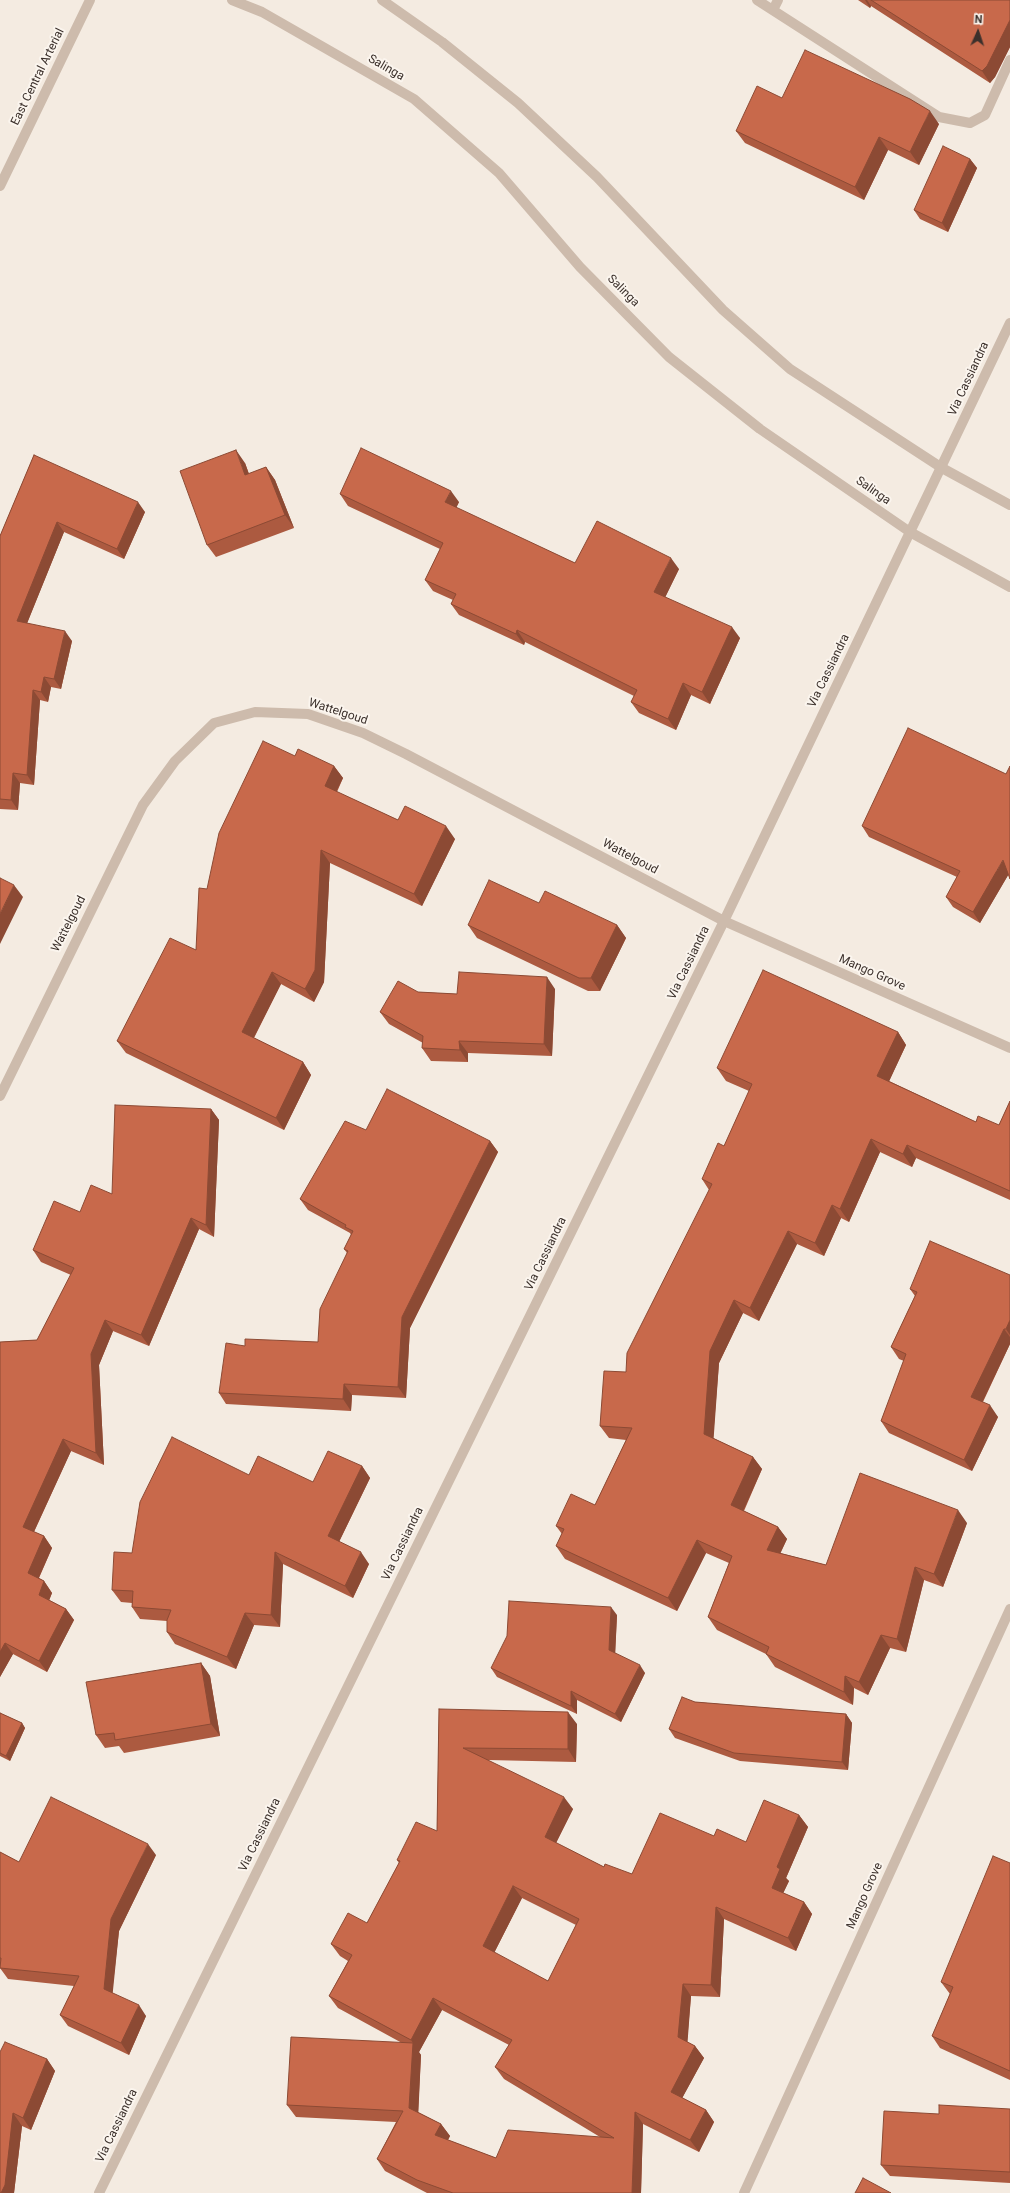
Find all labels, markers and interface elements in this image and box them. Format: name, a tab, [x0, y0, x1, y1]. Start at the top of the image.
north arrow	[958, 12, 998, 52]
text: N	[974, 13, 983, 26]
street label: East Central Arterial	[8, 26, 68, 128]
street label: Salinga	[365, 52, 407, 84]
street label: Salinga	[604, 272, 642, 310]
street label: Via Cassiandra	[946, 340, 992, 418]
street label: Salinga	[853, 474, 893, 508]
street label: Via Cassiandra	[805, 632, 853, 710]
street label: Wattelgoud	[307, 696, 369, 728]
street label: Wattelgoud	[600, 836, 660, 878]
street label: Wattelgoud	[49, 894, 89, 954]
street label: Via Cassiandra	[665, 924, 713, 1002]
street label: Mango Grove	[837, 952, 907, 994]
street label: Via Cassiandra	[522, 1215, 570, 1293]
street label: Via Cassiandra	[379, 1505, 427, 1583]
street label: Via Cassiandra	[236, 1796, 284, 1874]
street label: Mango Grove	[844, 1861, 886, 1931]
street label: Via Cassiandra	[93, 2087, 141, 2165]

